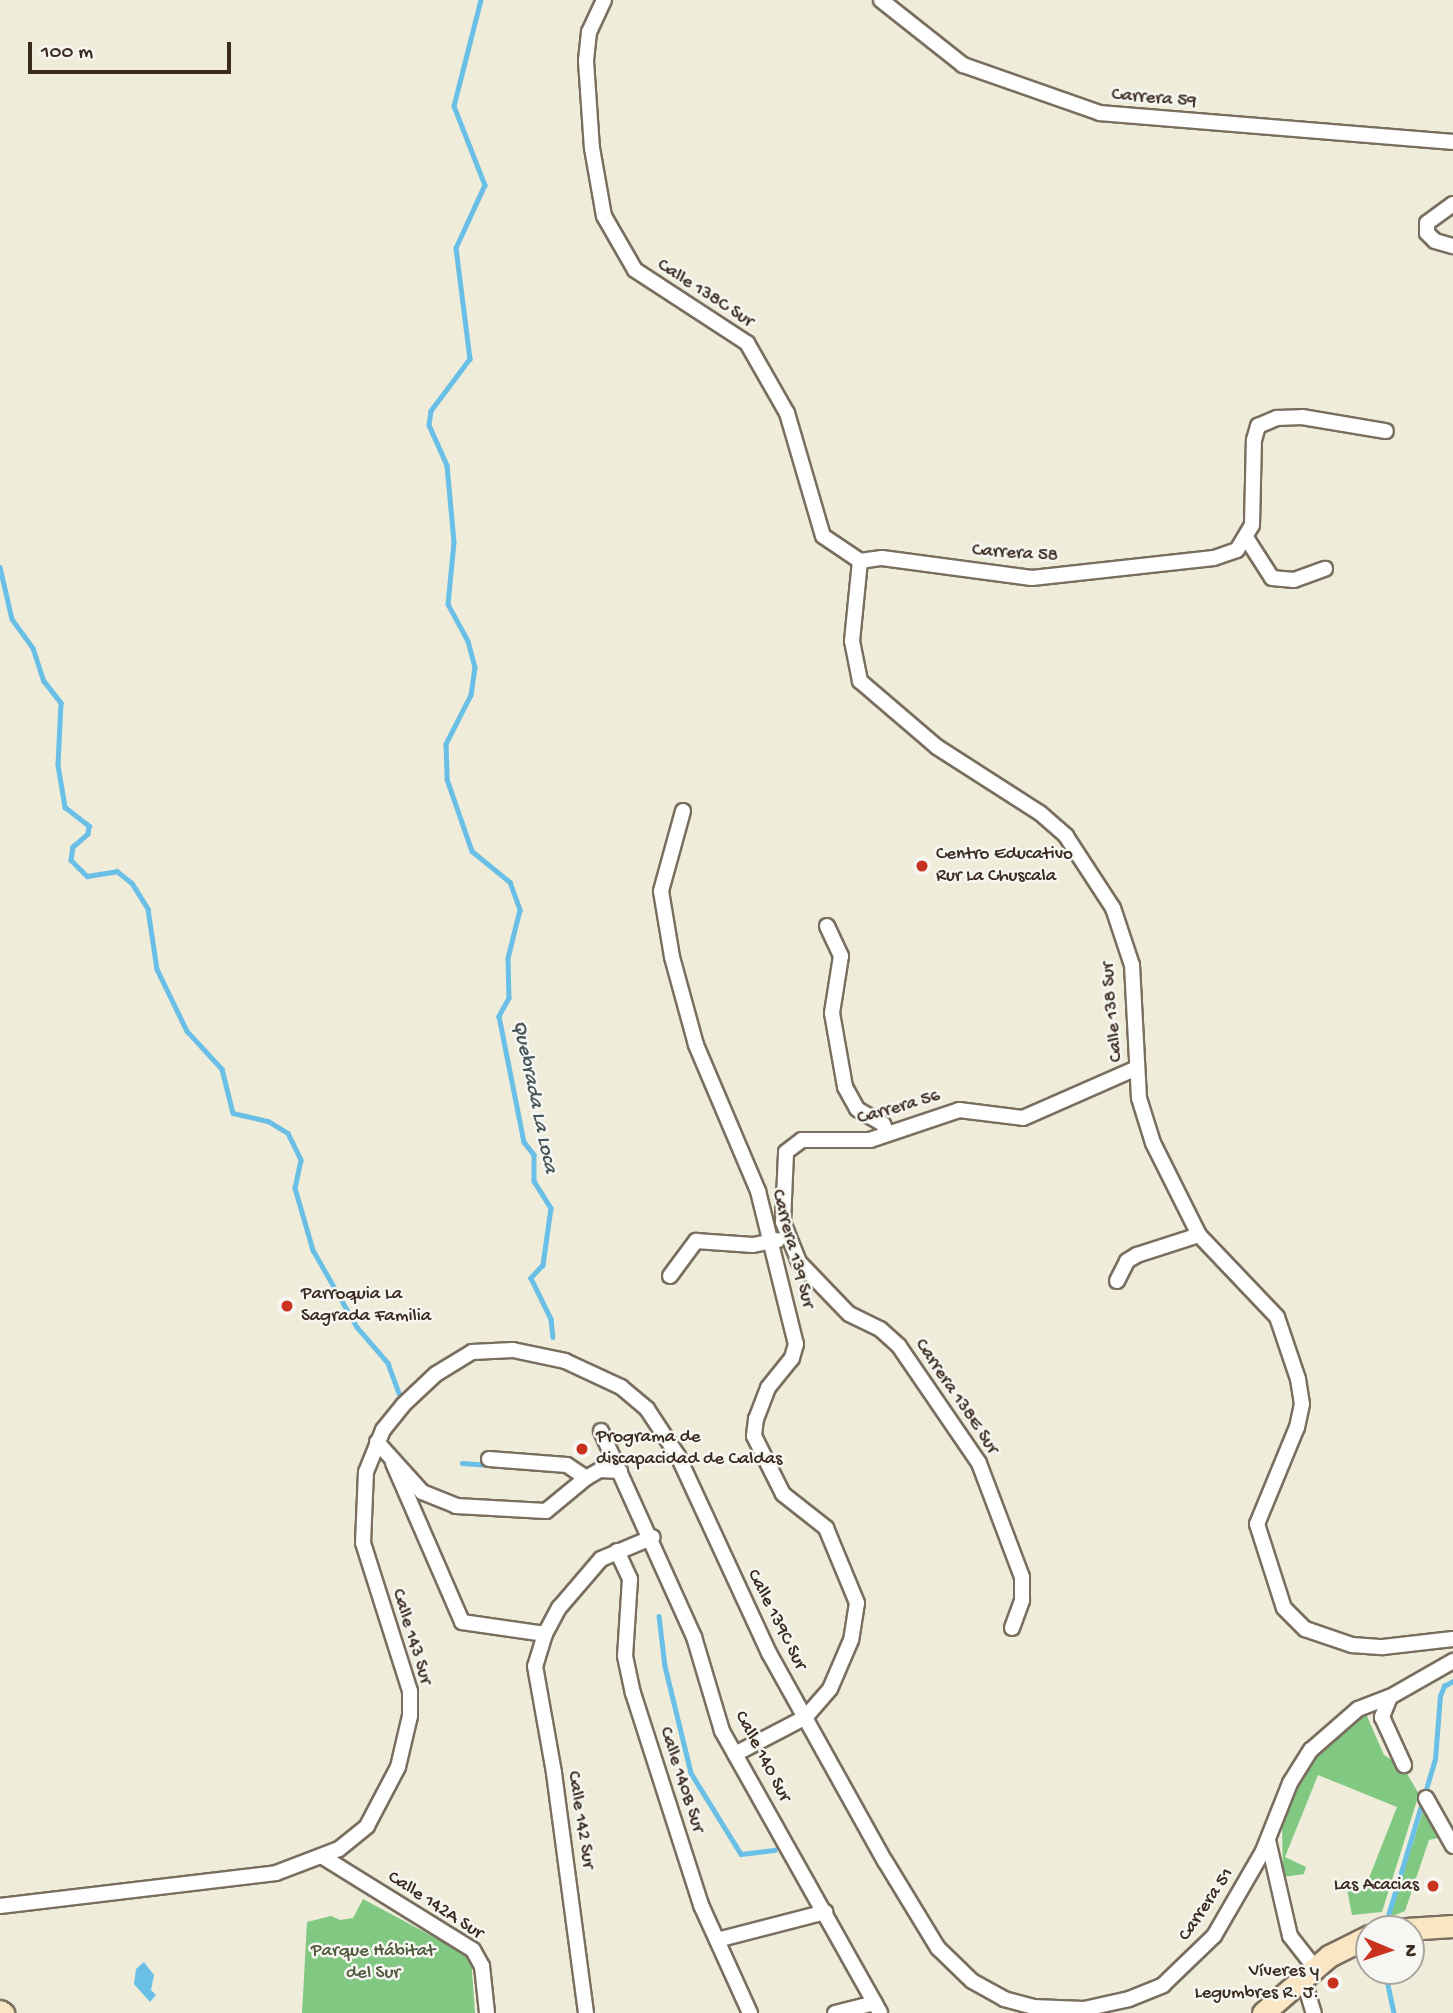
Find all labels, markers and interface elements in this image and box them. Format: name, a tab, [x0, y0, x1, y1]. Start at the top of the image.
scale bar	[32, 28, 234, 72]
text: 100 m	[41, 41, 93, 66]
street label: Carrera 59	[1110, 84, 1198, 114]
street label: Calle 138C Sur	[652, 254, 758, 334]
street label: Carrera 58	[971, 540, 1059, 568]
place label: Centro Educativo Rur La Chuscala	[936, 844, 1073, 888]
marker: Centro Educativo Rur La Chuscala	[914, 858, 930, 874]
street label: Calle 138 Sur	[1097, 961, 1129, 1063]
water label: Quebrada La Loca	[504, 1018, 562, 1176]
street label: Carrera 56	[855, 1085, 943, 1131]
street label: Carrera 139 Sur	[765, 1187, 819, 1311]
place label: Parroquia La Sagrada Familia	[301, 1284, 431, 1328]
marker: Parroquia La Sagrada Familia	[279, 1298, 295, 1314]
street label: Carrera 138E Sur	[909, 1335, 1003, 1459]
place label: Programa de discapacidad de Caldas	[596, 1427, 782, 1471]
marker: Programa de discapacidad de Caldas	[574, 1441, 590, 1457]
street label: Calle 139C Sur	[741, 1566, 811, 1674]
street label: Calle 143 Sur	[386, 1586, 436, 1688]
street label: Calle 140 Sur	[728, 1708, 796, 1806]
street label: Calle 140B Sur	[653, 1724, 709, 1836]
street label: Calle 142 Sur	[561, 1770, 599, 1870]
street label: Carrera 51	[1174, 1864, 1240, 1946]
street label: Calle 142A Sur	[383, 1867, 487, 1945]
place label: Las Acacias	[1334, 1875, 1419, 1897]
marker: Las Acacias	[1425, 1878, 1441, 1894]
north arrow	[1355, 1915, 1425, 1985]
park label: Parque Hábitat del Sur	[311, 1941, 435, 1985]
text: N	[1398, 1944, 1421, 1957]
place label: Víveres y Legumbres R. J.	[1195, 1961, 1319, 2005]
marker: Víveres y Legumbres R. J.	[1325, 1975, 1341, 1991]

